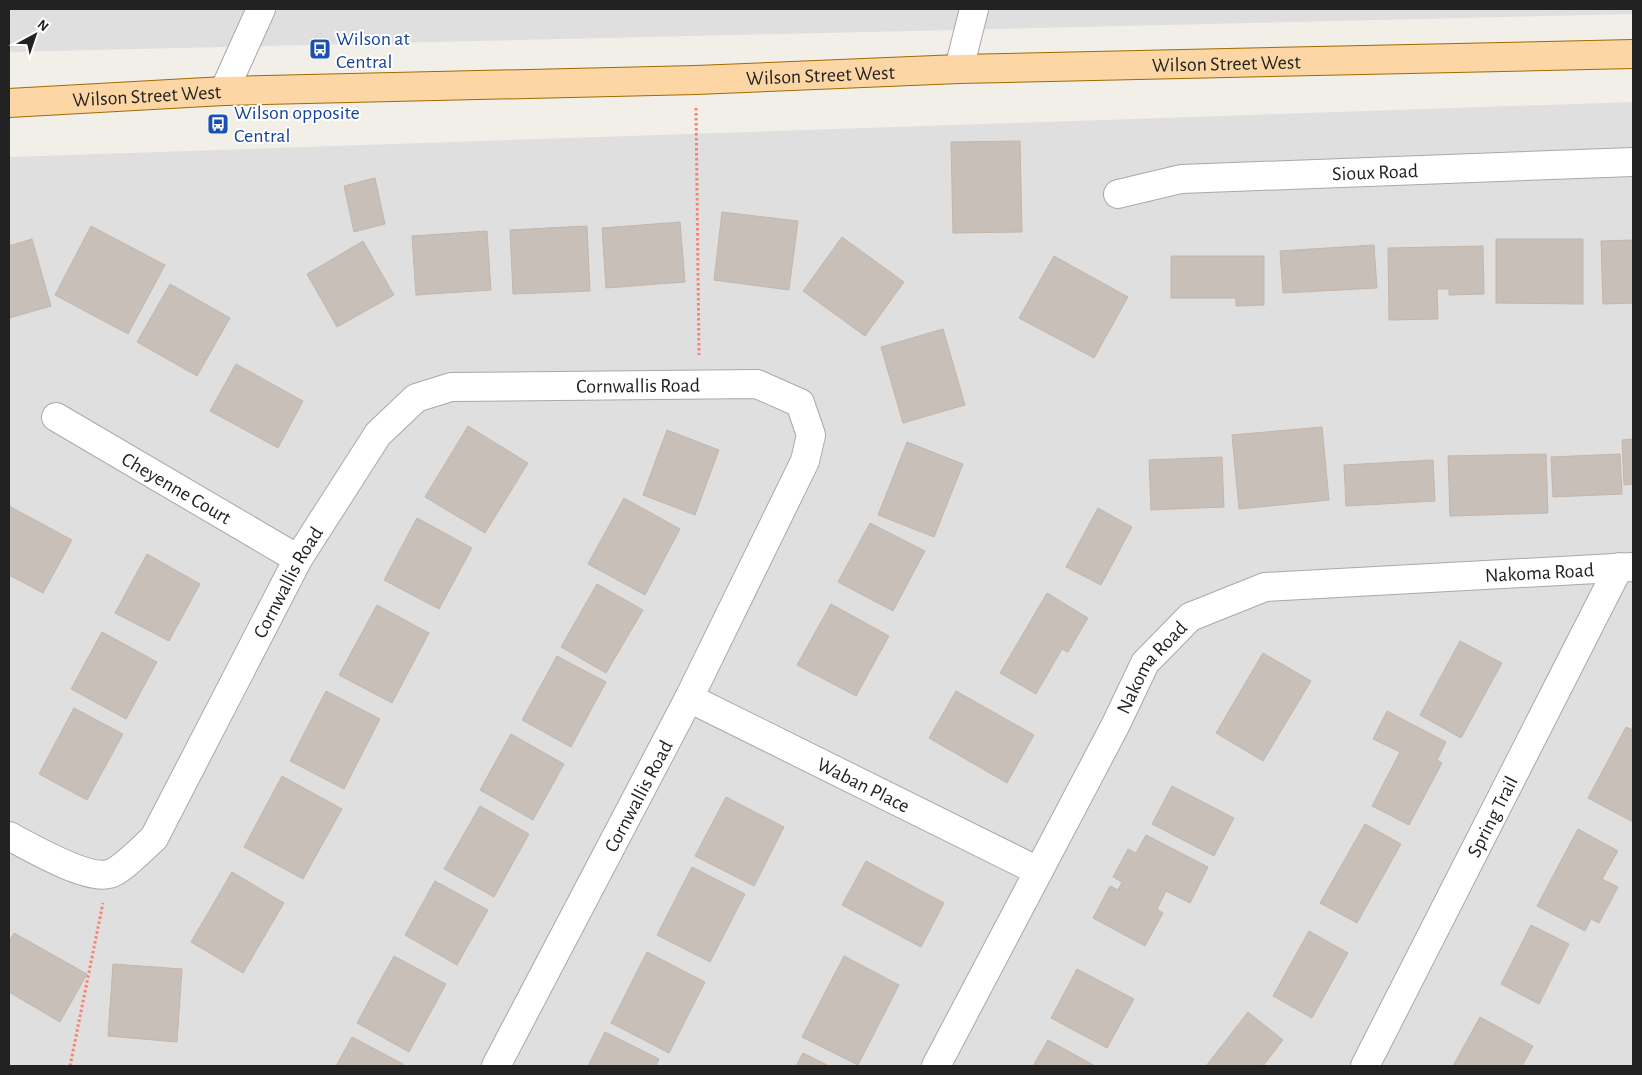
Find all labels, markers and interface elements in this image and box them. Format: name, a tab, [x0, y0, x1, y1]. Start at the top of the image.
north arrow	[10, 10, 60, 60]
text: N	[34, 17, 51, 34]
place label: Wilson at Central	[336, 29, 411, 72]
bus stop icon: Wilson at Central	[308, 37, 332, 61]
street label: Wilson Street West	[1152, 52, 1301, 76]
street label: Wilson Street West	[746, 63, 896, 89]
street label: Wilson Street West	[72, 82, 222, 110]
place label: Wilson opposite Central	[234, 103, 360, 146]
bus stop icon: Wilson opposite Central	[206, 112, 230, 136]
street label: Sioux Road	[1332, 161, 1419, 184]
street label: Cornwallis Road	[576, 376, 700, 397]
street label: Cheyenne Court	[118, 449, 235, 529]
street label: Cornwallis Road	[250, 523, 327, 642]
street label: Nakoma Road	[1484, 560, 1595, 586]
street label: Nakoma Road	[1113, 618, 1191, 717]
street label: Cornwallis Road	[601, 737, 677, 856]
street label: Waban Place	[814, 754, 913, 817]
street label: Spring Trail	[1464, 773, 1522, 861]

